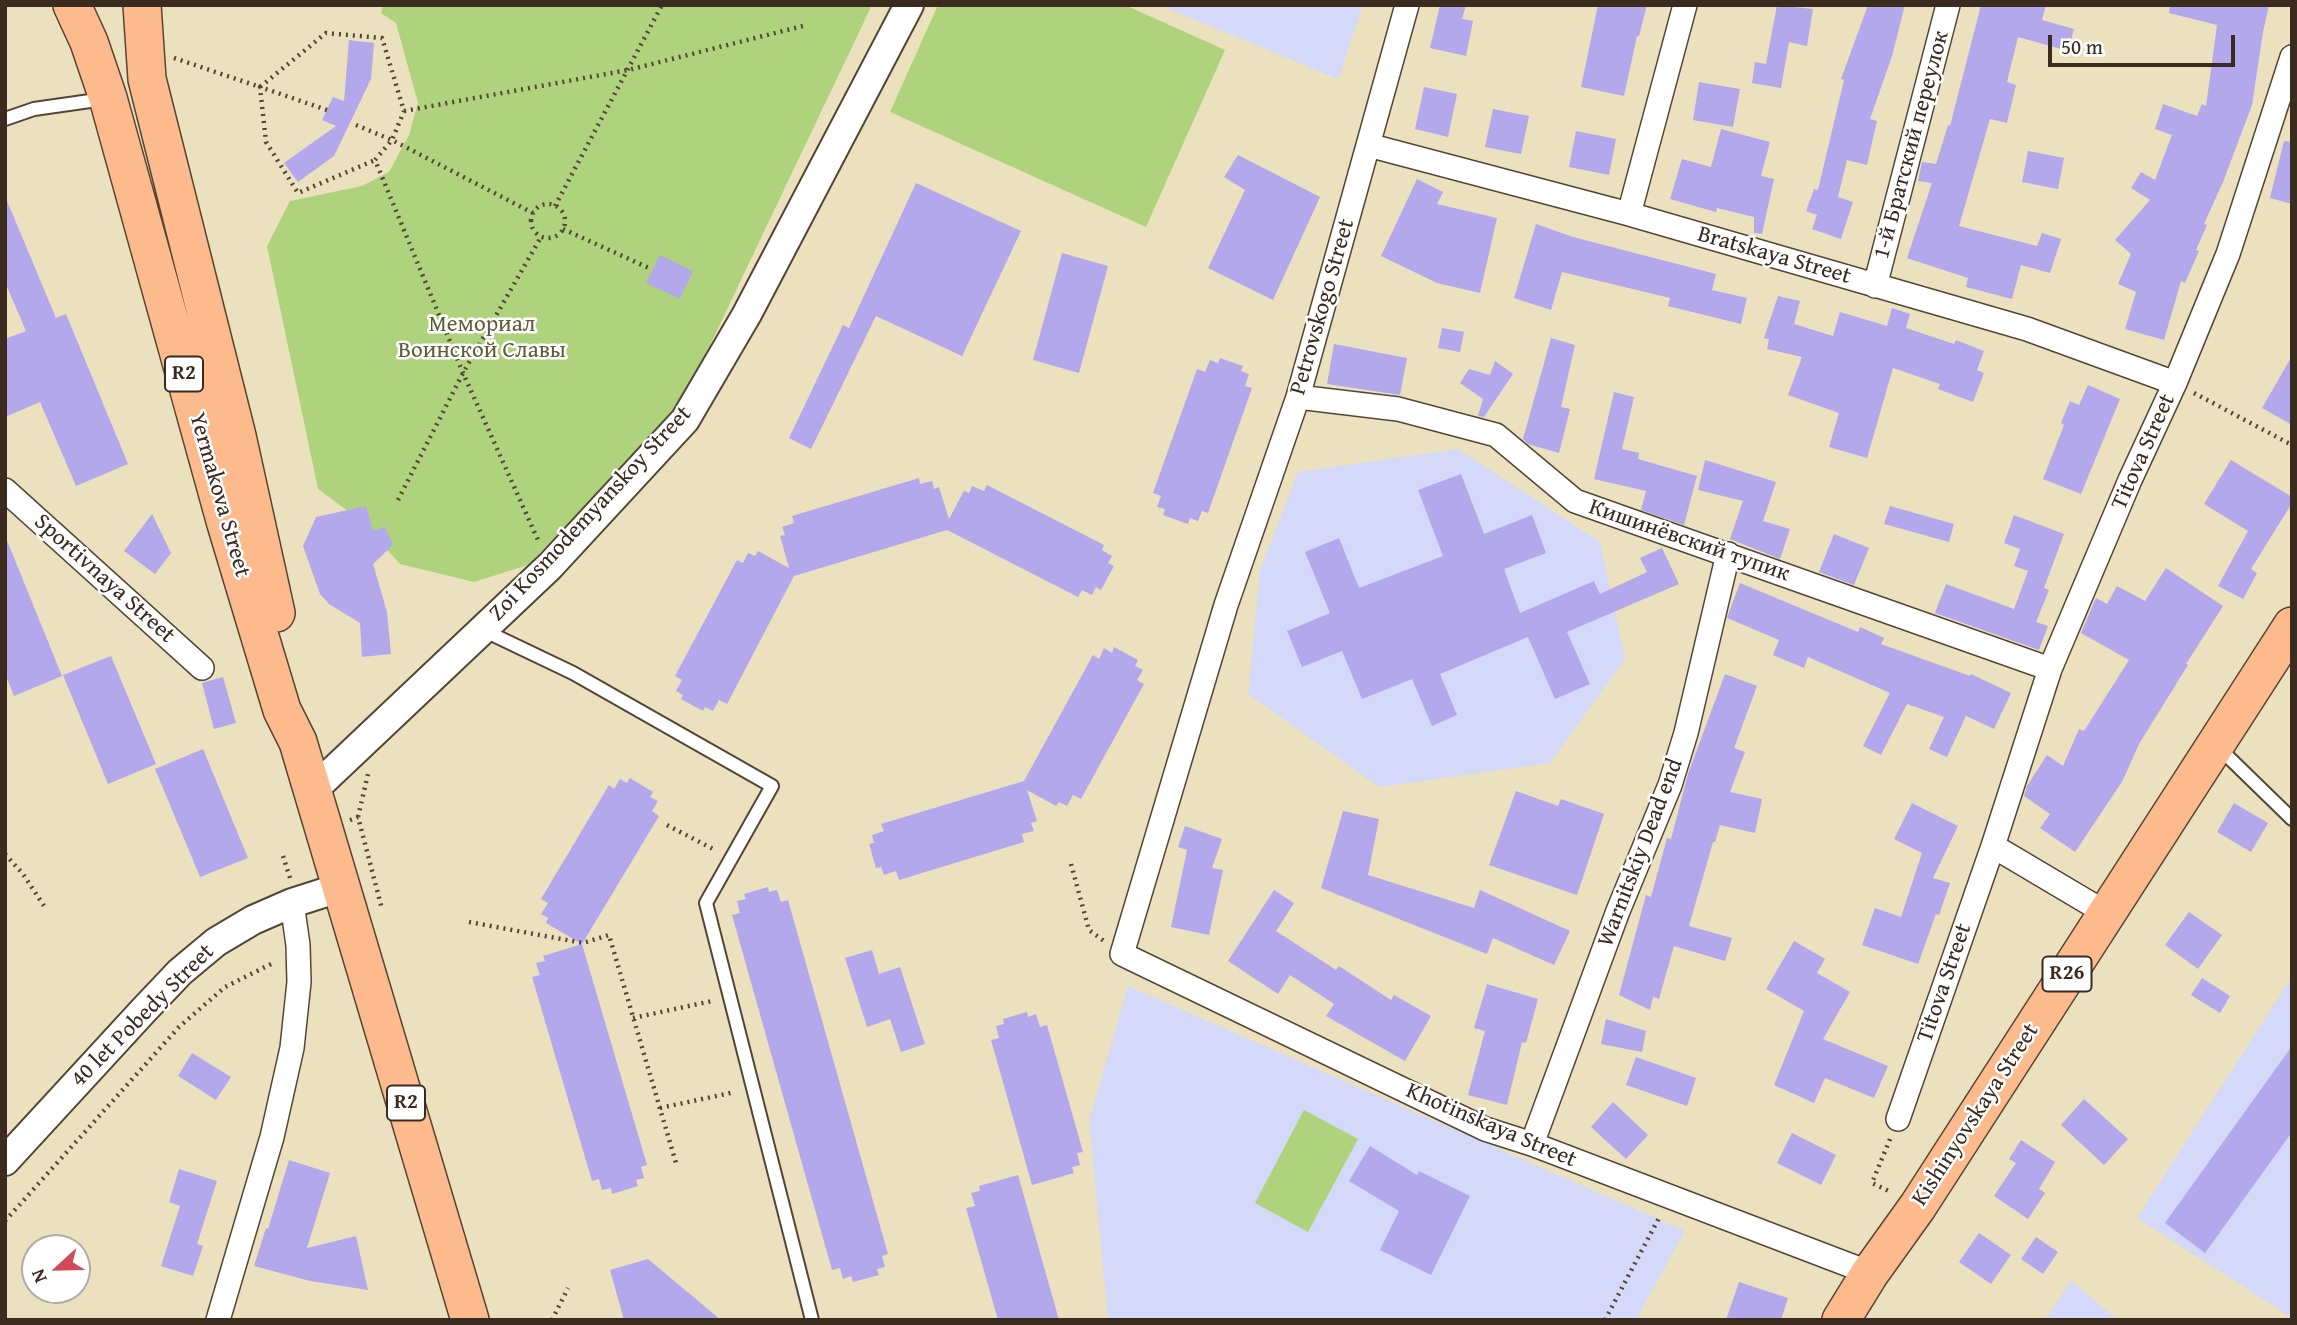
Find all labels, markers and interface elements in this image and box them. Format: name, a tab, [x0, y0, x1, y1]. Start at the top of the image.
scale bar	[2052, 21, 2239, 65]
street label: 1-й Братский переулок	[1868, 28, 1956, 262]
text: 50 m	[2061, 31, 2103, 62]
street label: Petrovskogo Street	[1285, 216, 1361, 398]
street label: Bratskaya Street	[1694, 221, 1854, 291]
park label: Мемориал Воинской Славы	[398, 311, 566, 365]
road number: R2	[165, 356, 203, 392]
street label: Titova Street	[2106, 390, 2182, 514]
street label: Zoi Kosmodemyanskoy Street	[484, 401, 698, 627]
street label: Yermakova Street	[182, 409, 256, 581]
street label: Кишинёвский тупик	[1585, 494, 1793, 588]
street label: Sportivnaya Street	[28, 509, 180, 649]
street label: Warnitskiy Dead end	[1592, 755, 1690, 951]
street label: Titova Street	[1912, 920, 1978, 1046]
street label: 40 let Pobedy Street	[66, 939, 220, 1093]
road number: R26	[2042, 956, 2092, 992]
street label: Kishinyovskaya Street	[1907, 1019, 2045, 1211]
street label: Khotinskaya Street	[1402, 1078, 1580, 1174]
road number: R2	[387, 1086, 425, 1120]
north arrow	[21, 1234, 91, 1304]
text: N	[23, 1265, 54, 1287]

